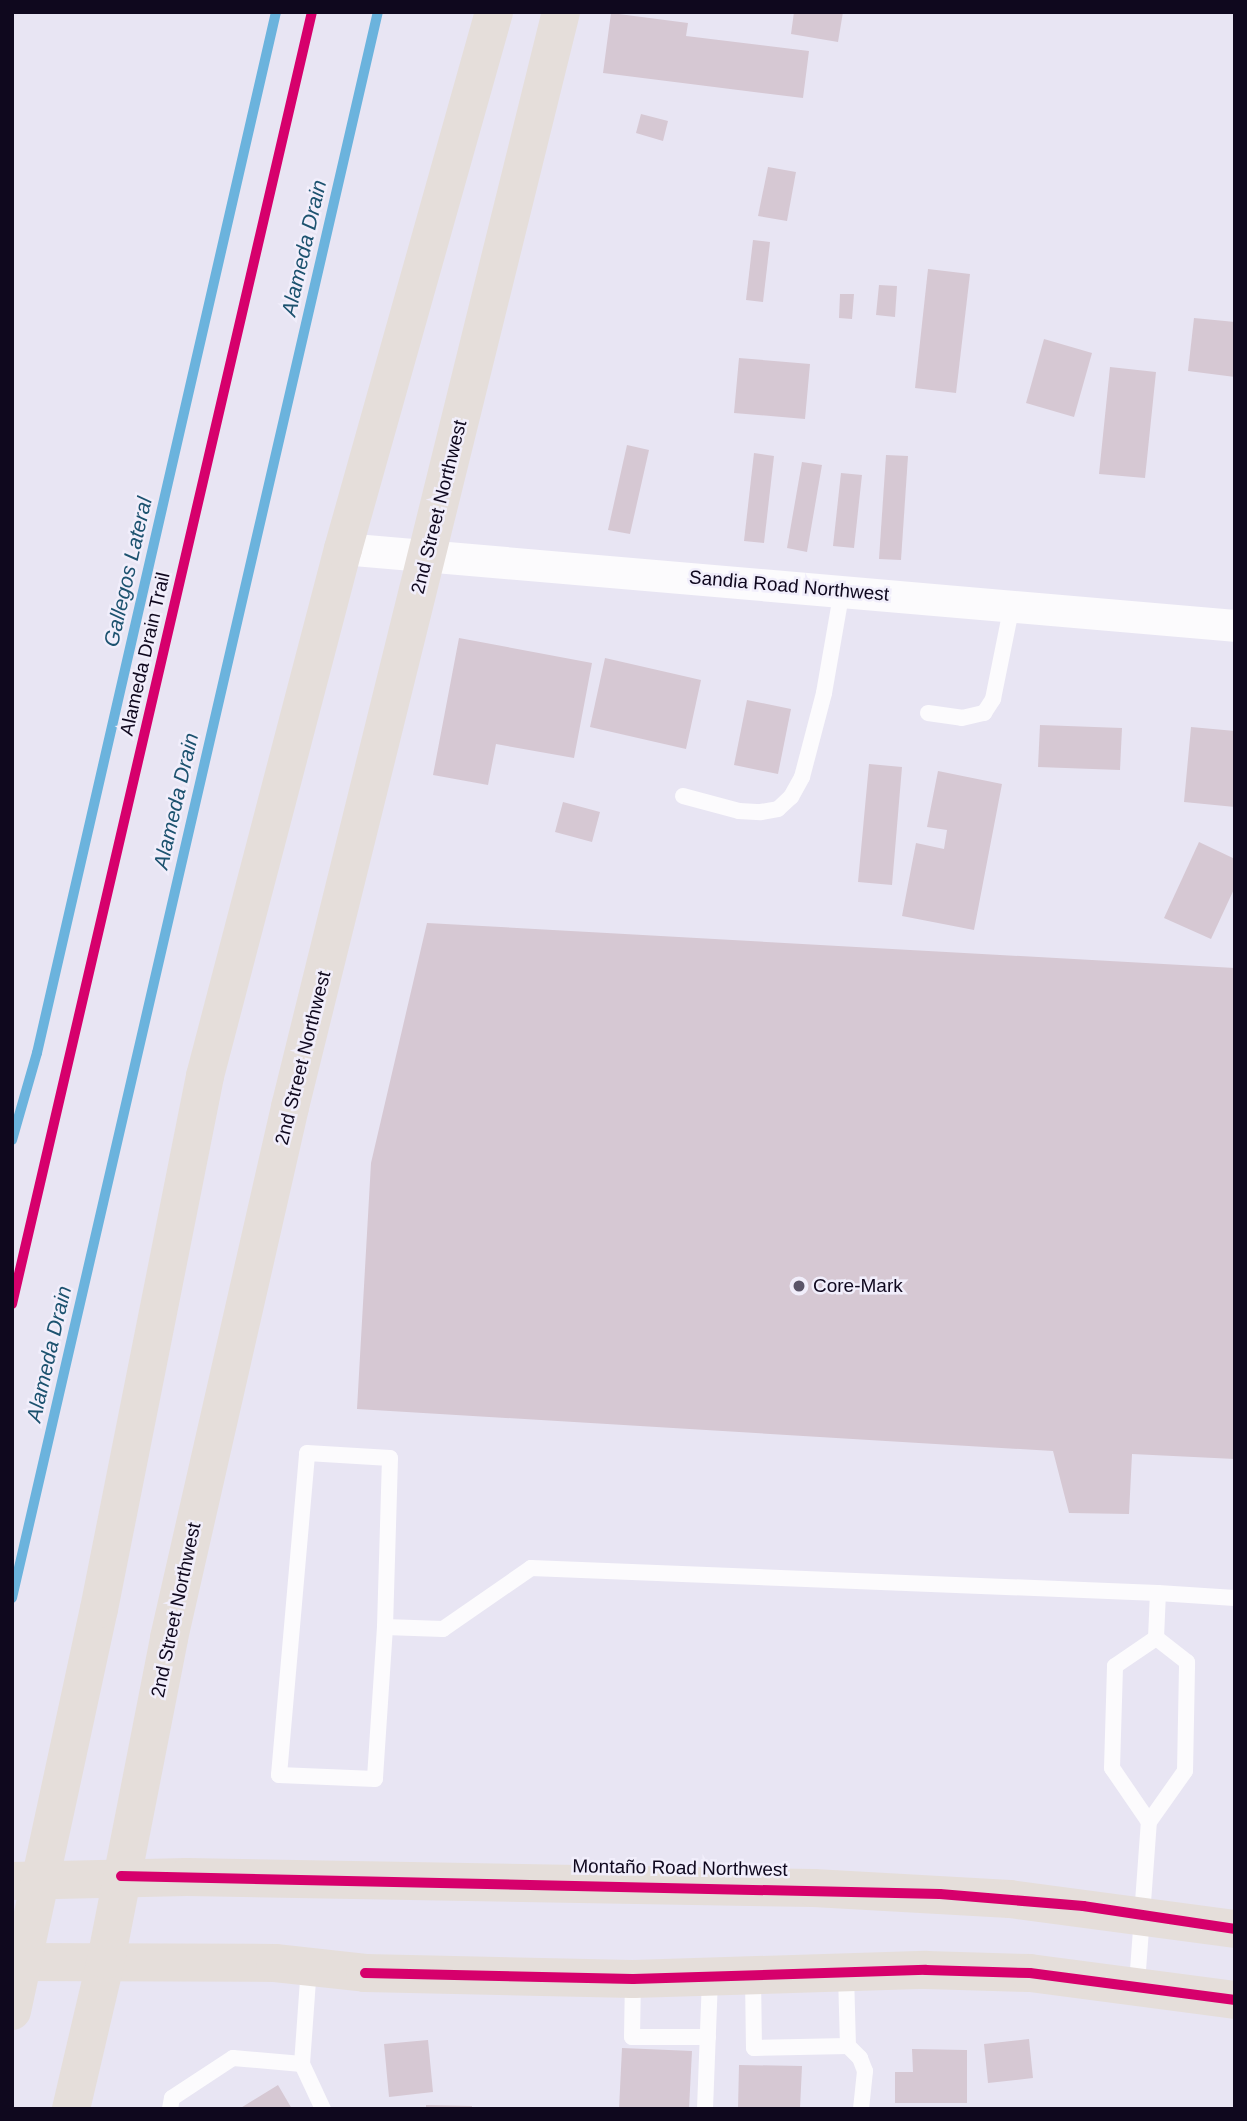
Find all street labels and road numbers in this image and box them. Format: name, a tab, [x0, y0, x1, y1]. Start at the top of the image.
street label: 2nd Street Northwest	[406, 418, 472, 596]
street label: Sandia Road Northwest	[688, 566, 890, 606]
street label: Alameda Drain Trail	[115, 570, 175, 738]
street label: 2nd Street Northwest	[270, 969, 336, 1147]
street label: 2nd Street Northwest	[146, 1520, 206, 1700]
street label: Montaño Road Northwest	[572, 1855, 788, 1881]

